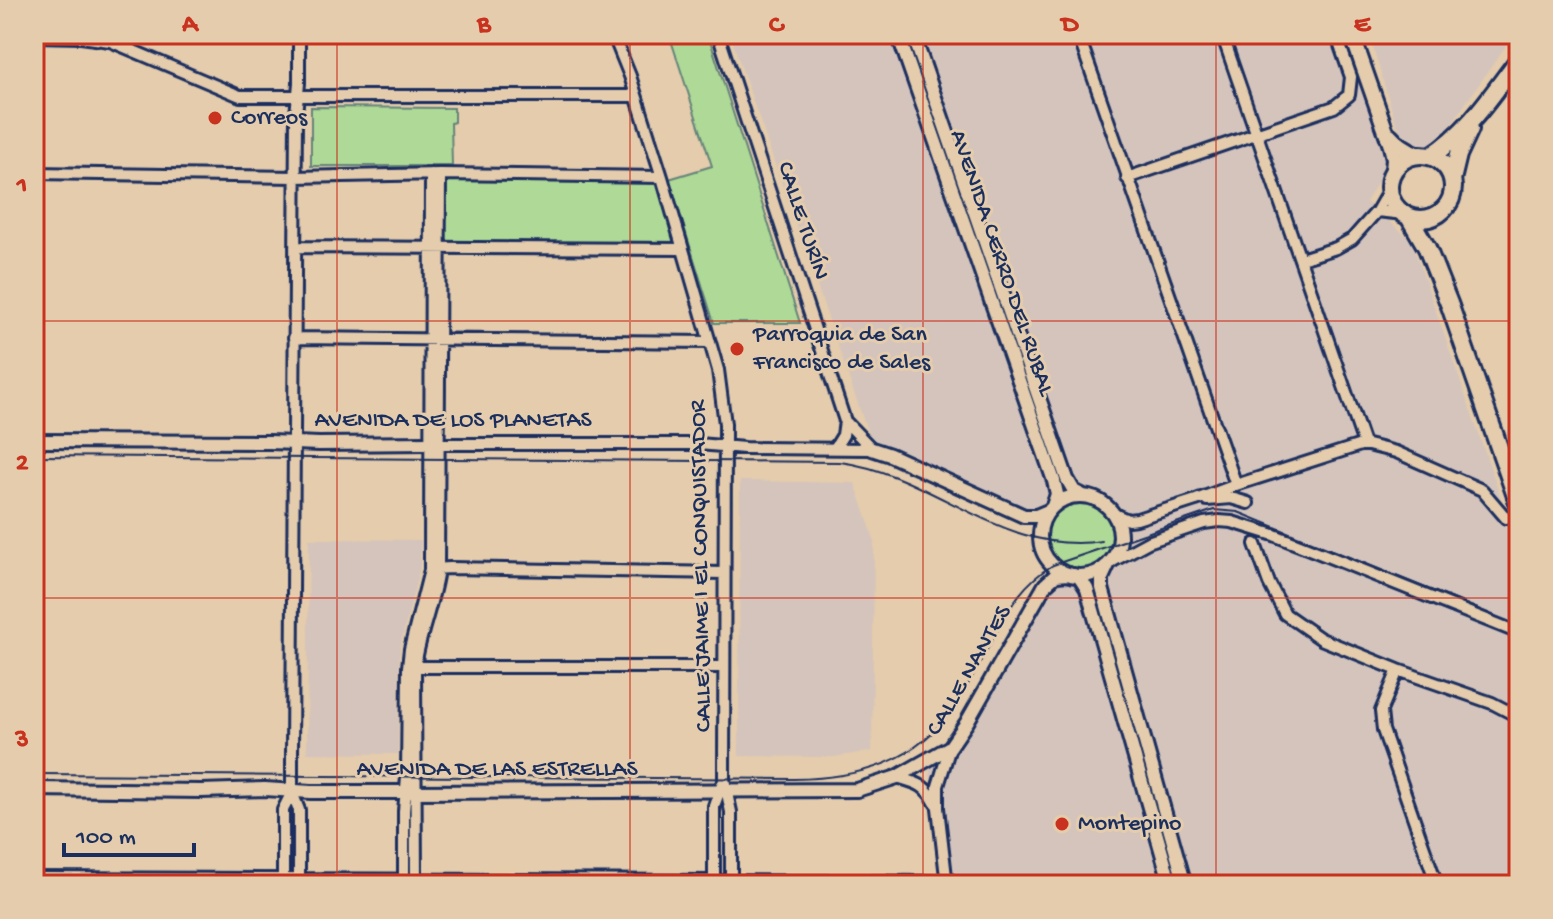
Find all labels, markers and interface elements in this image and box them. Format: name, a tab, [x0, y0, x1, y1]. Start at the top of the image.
text: A	[181, 11, 199, 42]
text: B	[476, 11, 492, 42]
text: C	[769, 11, 786, 42]
text: D	[1060, 11, 1080, 42]
text: E	[1354, 11, 1372, 42]
place label: Correos	[231, 104, 308, 133]
marker: Correos	[206, 109, 224, 127]
street label: AVENIDA CERRO DEL RUBAL	[942, 126, 1061, 401]
street label: CALLE TURÍN	[769, 158, 835, 284]
text: 1	[16, 172, 27, 203]
place label: Parroquia de San Francisco de Sales	[752, 321, 931, 378]
marker: Parroquia de San Francisco de Sales	[728, 340, 746, 358]
street label: CALLE JAIME I EL CONQUISTADOR	[685, 398, 719, 732]
street label: AVENIDA DE LOS PLANETAS	[314, 407, 592, 436]
text: 2	[16, 449, 29, 480]
street label: CALLE NANTES	[921, 600, 1020, 742]
text: 3	[14, 726, 29, 757]
street label: AVENIDA DE LAS ESTRELLAS	[356, 756, 638, 785]
scale bar	[64, 807, 194, 857]
place label: Montepino	[1078, 810, 1182, 839]
marker: Montepino	[1053, 815, 1071, 833]
text: 100 m	[75, 824, 136, 853]

